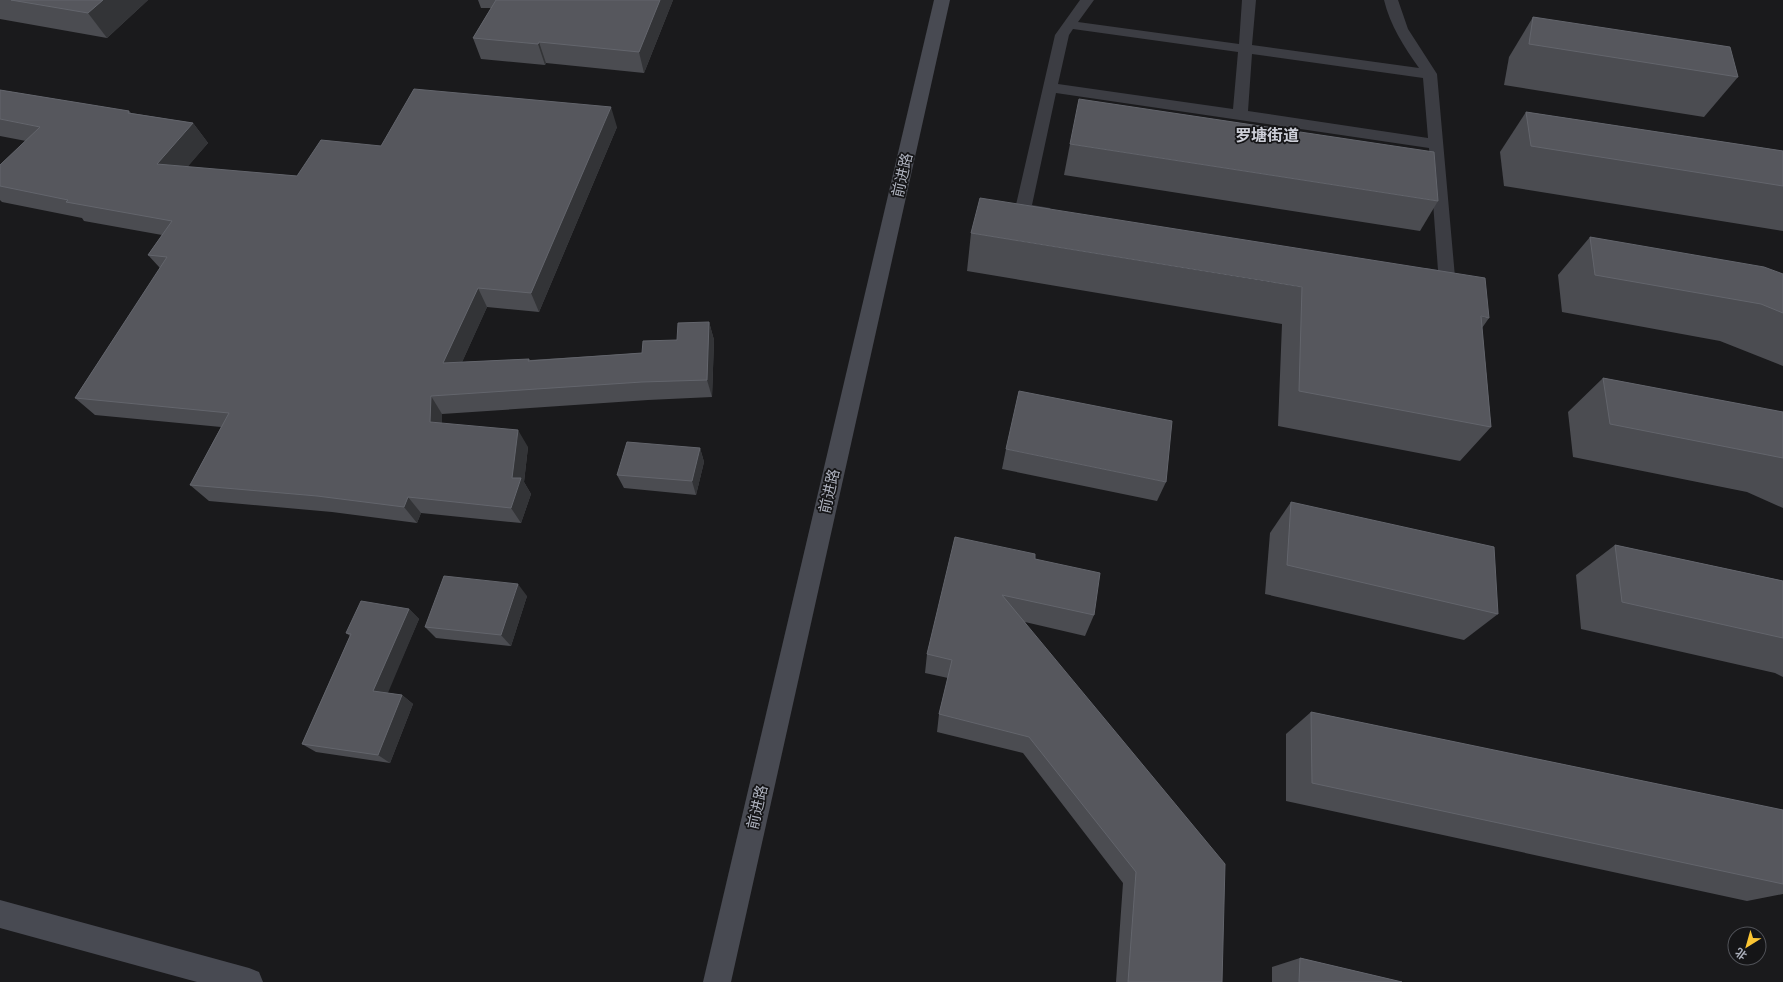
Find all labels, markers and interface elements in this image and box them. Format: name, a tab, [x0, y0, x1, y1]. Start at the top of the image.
district label: 罗塘街道	[1235, 123, 1299, 147]
street label: 前进路	[886, 150, 918, 200]
street label: 前进路	[813, 466, 845, 516]
street label: 前进路	[741, 782, 773, 832]
north arrow	[1727, 926, 1767, 966]
text: 北	[1732, 944, 1750, 964]

